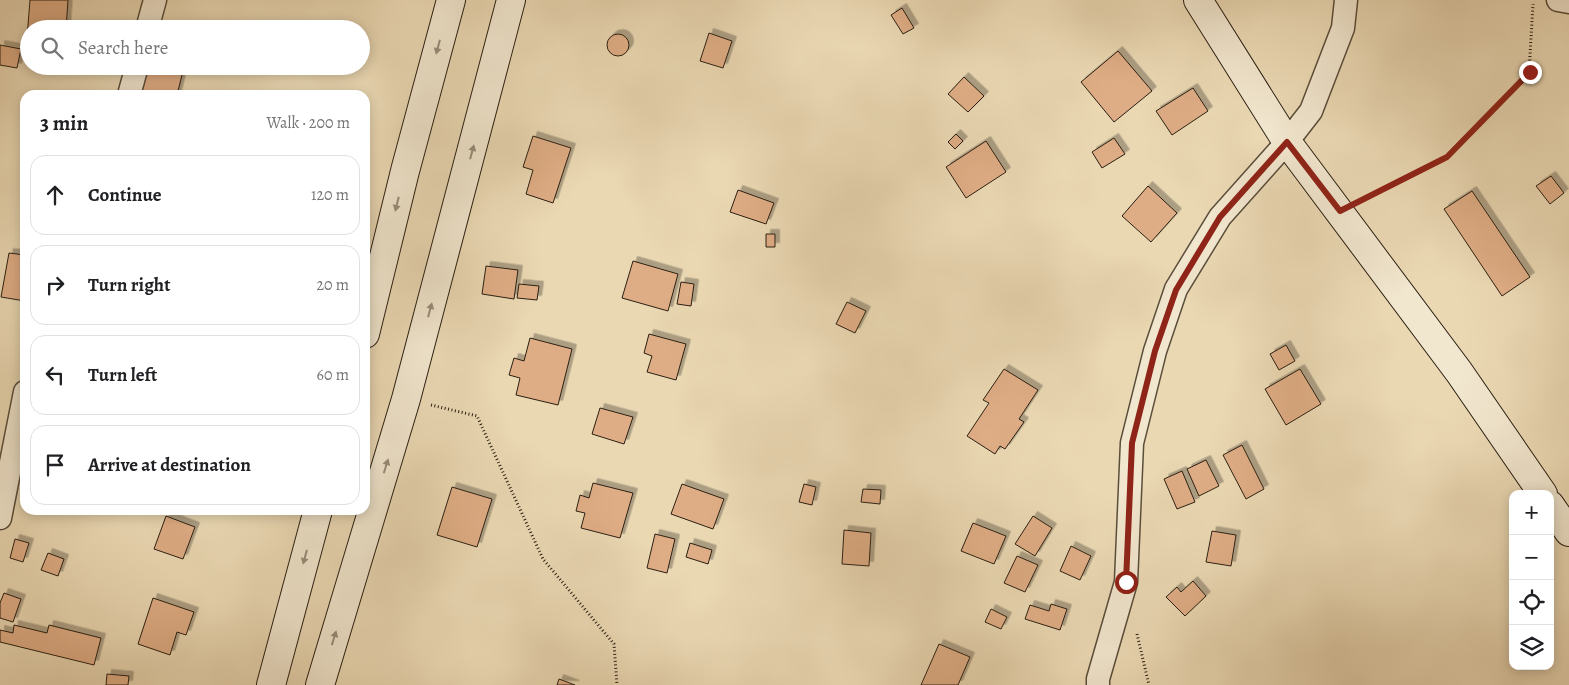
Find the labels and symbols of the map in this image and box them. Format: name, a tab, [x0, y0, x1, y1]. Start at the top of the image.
one-way arrow	[434, 40, 442, 55]
route end	[1519, 61, 1542, 84]
one-way arrow	[468, 145, 476, 160]
one-way arrow	[393, 197, 401, 212]
one-way arrow	[426, 302, 434, 317]
one-way arrow	[383, 458, 391, 473]
one-way arrow	[301, 550, 309, 565]
route start	[1115, 571, 1138, 594]
one-way arrow	[331, 631, 339, 646]

